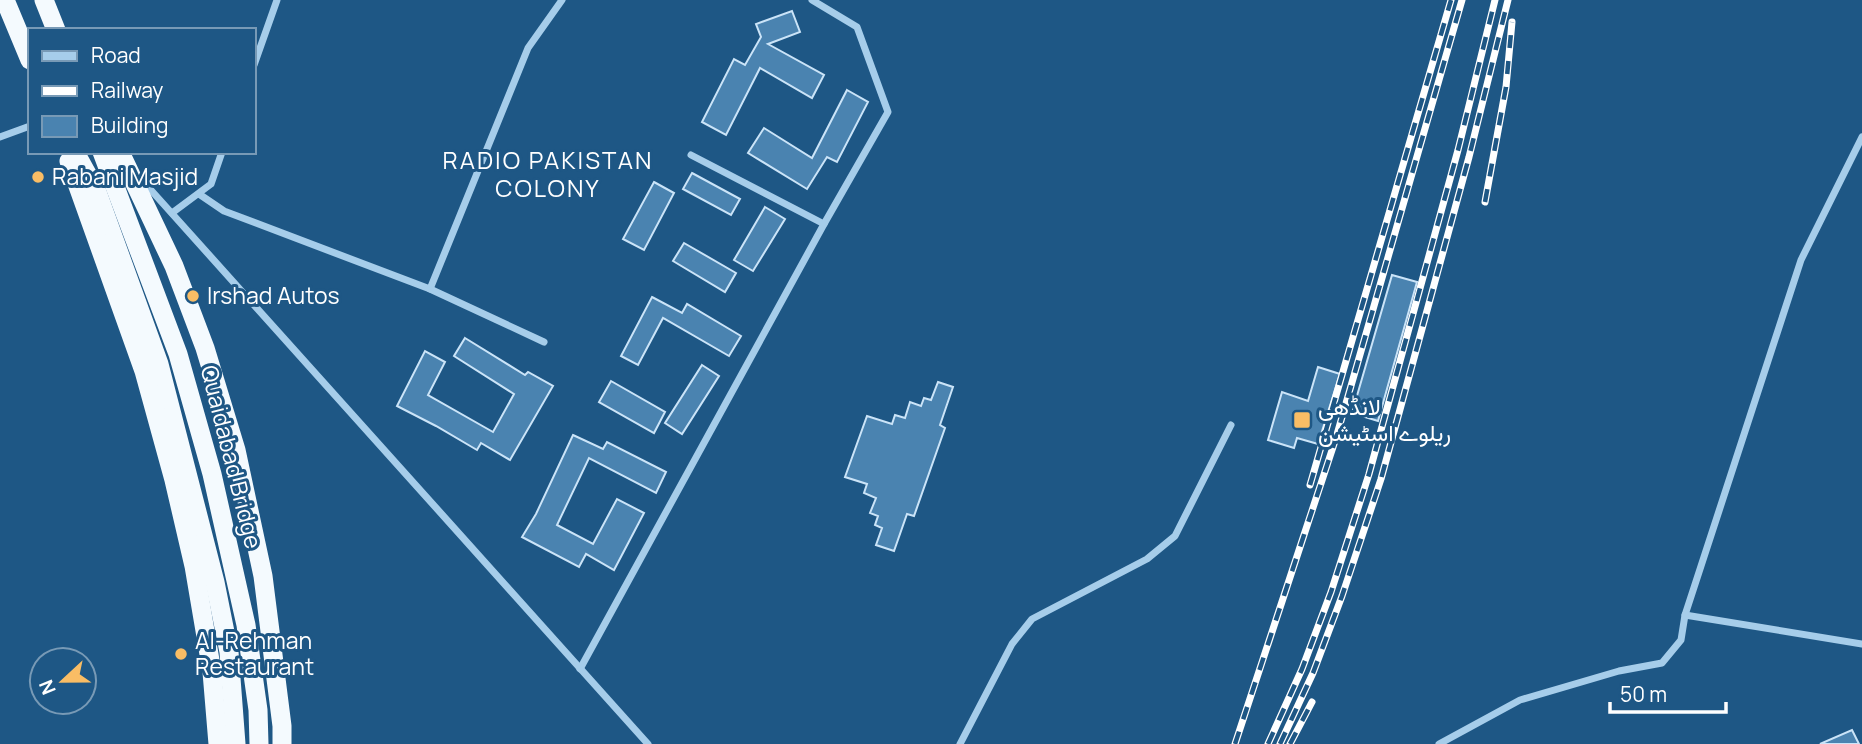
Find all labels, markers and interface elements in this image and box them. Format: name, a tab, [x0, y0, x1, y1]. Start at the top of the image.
legend	[28, 28, 256, 154]
text: Road	[91, 41, 141, 69]
text: Railway	[91, 76, 163, 104]
text: Building	[91, 111, 168, 139]
district label: RADIO PAKISTAN COLONY	[443, 143, 653, 204]
place label: Rabani Masjid	[52, 160, 198, 192]
marker: Rabani Masjid	[30, 169, 46, 185]
place label: Irshad Autos	[207, 279, 340, 311]
marker: Irshad Autos	[185, 288, 201, 304]
street label: Quaidabad Bridge	[194, 362, 270, 552]
place label: لانڈھی ریلوے اسٹیشن	[1318, 390, 1451, 448]
marker: لانڈھی ریلوے اسٹیشن	[1292, 410, 1312, 430]
place label: Al-Rehman Restaurant	[195, 624, 314, 682]
north arrow	[28, 646, 98, 716]
marker: Al-Rehman Restaurant	[173, 646, 189, 662]
scale bar	[1610, 670, 1726, 714]
text: N	[33, 676, 62, 699]
text: 50 m	[1620, 680, 1667, 708]

